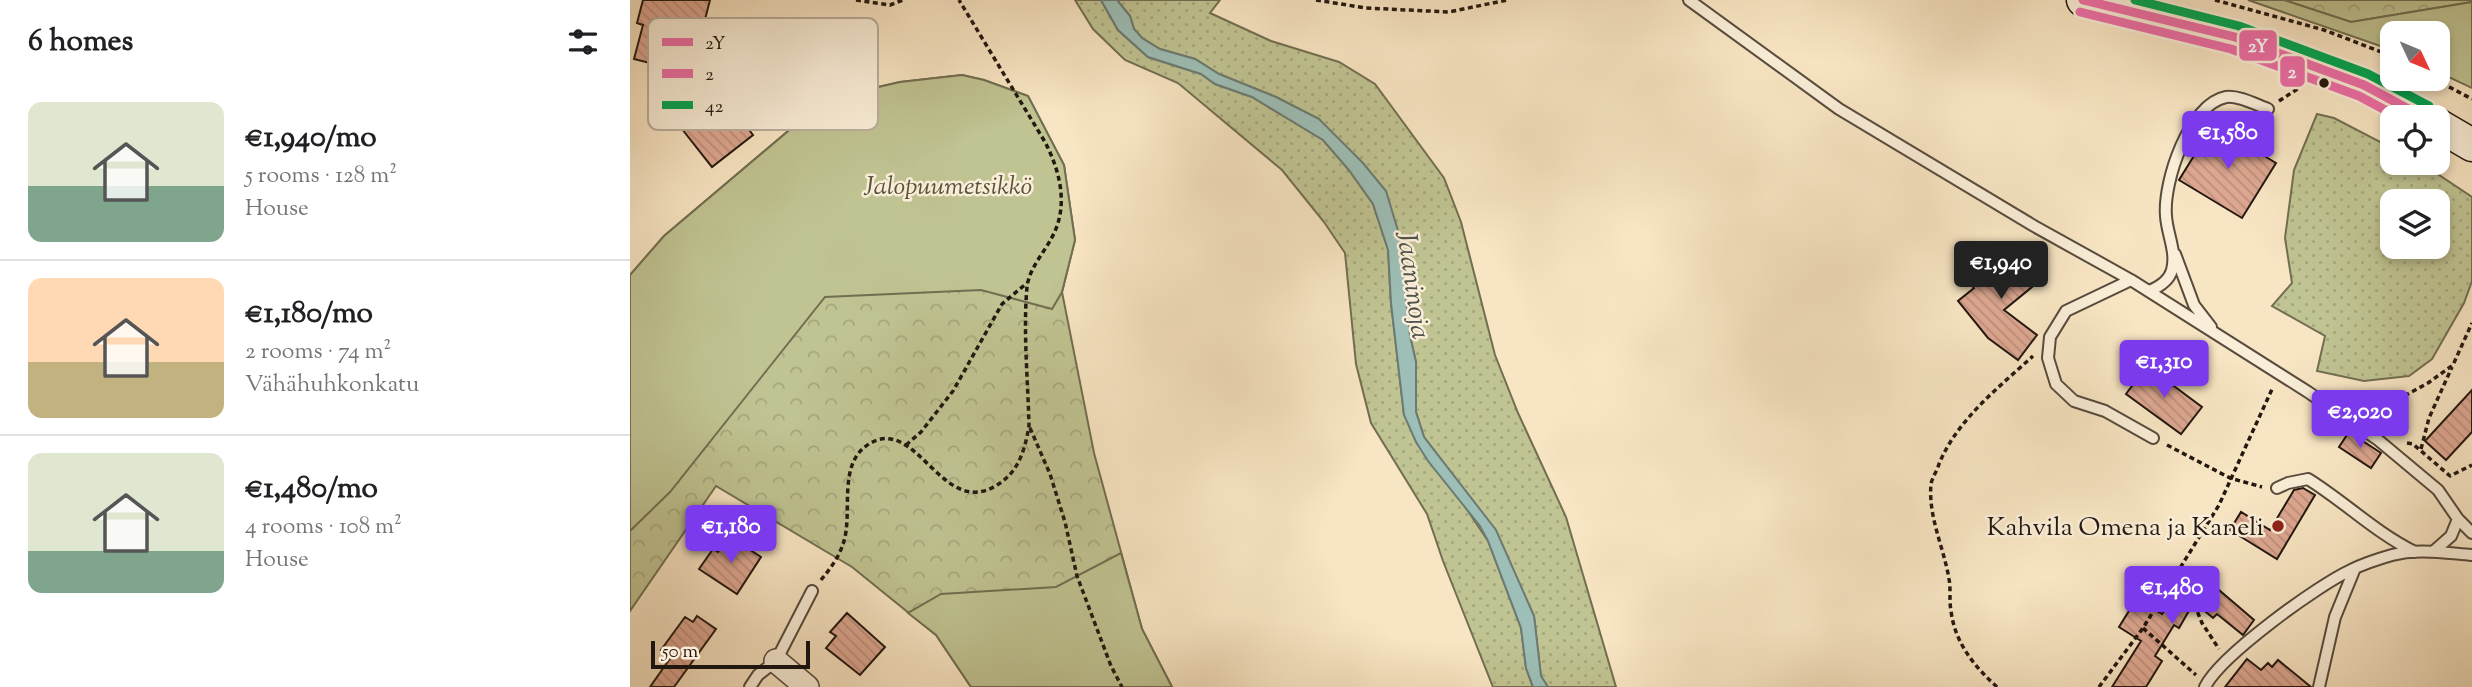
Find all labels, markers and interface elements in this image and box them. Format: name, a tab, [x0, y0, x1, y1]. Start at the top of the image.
legend	[648, 18, 878, 130]
text: 6 homes	[28, 21, 133, 64]
north arrow	[2380, 21, 2450, 91]
map controls	[2380, 21, 2450, 259]
icon: filters	[564, 23, 602, 61]
line badge: 2Y	[2238, 29, 2278, 62]
text: 2Y	[705, 31, 726, 58]
text: 2Y	[2248, 34, 2269, 61]
line badge: 2	[2279, 55, 2306, 88]
text: 2	[2288, 60, 2297, 87]
text: 2	[705, 62, 714, 89]
unlabelled marker	[2317, 76, 2331, 90]
text: 42	[705, 94, 724, 121]
button: locate	[2380, 105, 2450, 175]
pin: €1,580	[2171, 111, 2285, 171]
text: €1,940/mo	[245, 117, 377, 160]
text: €1,580	[2198, 117, 2258, 150]
icon: home	[84, 130, 168, 214]
text: 5 rooms · 128 m²	[245, 160, 397, 193]
park label: Jalopuumetsikkö	[863, 169, 1032, 206]
button: layers	[2380, 189, 2450, 259]
text: House	[245, 193, 309, 226]
water label: Jaaninoja	[1385, 228, 1439, 342]
pin: €1,940	[1944, 242, 2058, 301]
text: €1,940	[1970, 247, 2032, 280]
text: €1,180/mo	[245, 293, 373, 336]
icon: home	[84, 306, 168, 390]
text: 2 rooms · 74 m²	[245, 336, 391, 369]
pin: €1,310	[2107, 340, 2221, 400]
text: €1,310	[2136, 346, 2192, 379]
text: Vähähuhkonkatu	[245, 369, 419, 402]
pin: €2,020	[2303, 391, 2417, 450]
text: €2,020	[2328, 396, 2392, 429]
text: €1,480/mo	[245, 468, 378, 511]
icon: home	[84, 481, 168, 565]
pin: €1,180	[674, 505, 788, 565]
place label: Kahvila Omena ja Kaneli	[1987, 510, 2264, 547]
text: 4 rooms · 108 m²	[245, 511, 402, 544]
text: €1,180	[701, 511, 761, 544]
marker: Kahvila Omena ja Kaneli	[2270, 518, 2286, 534]
text: House	[245, 544, 309, 577]
pin: €1,480	[2115, 566, 2229, 626]
text: €1,480	[2141, 572, 2203, 605]
scale bar	[651, 638, 810, 670]
text: 50 m	[662, 639, 698, 666]

